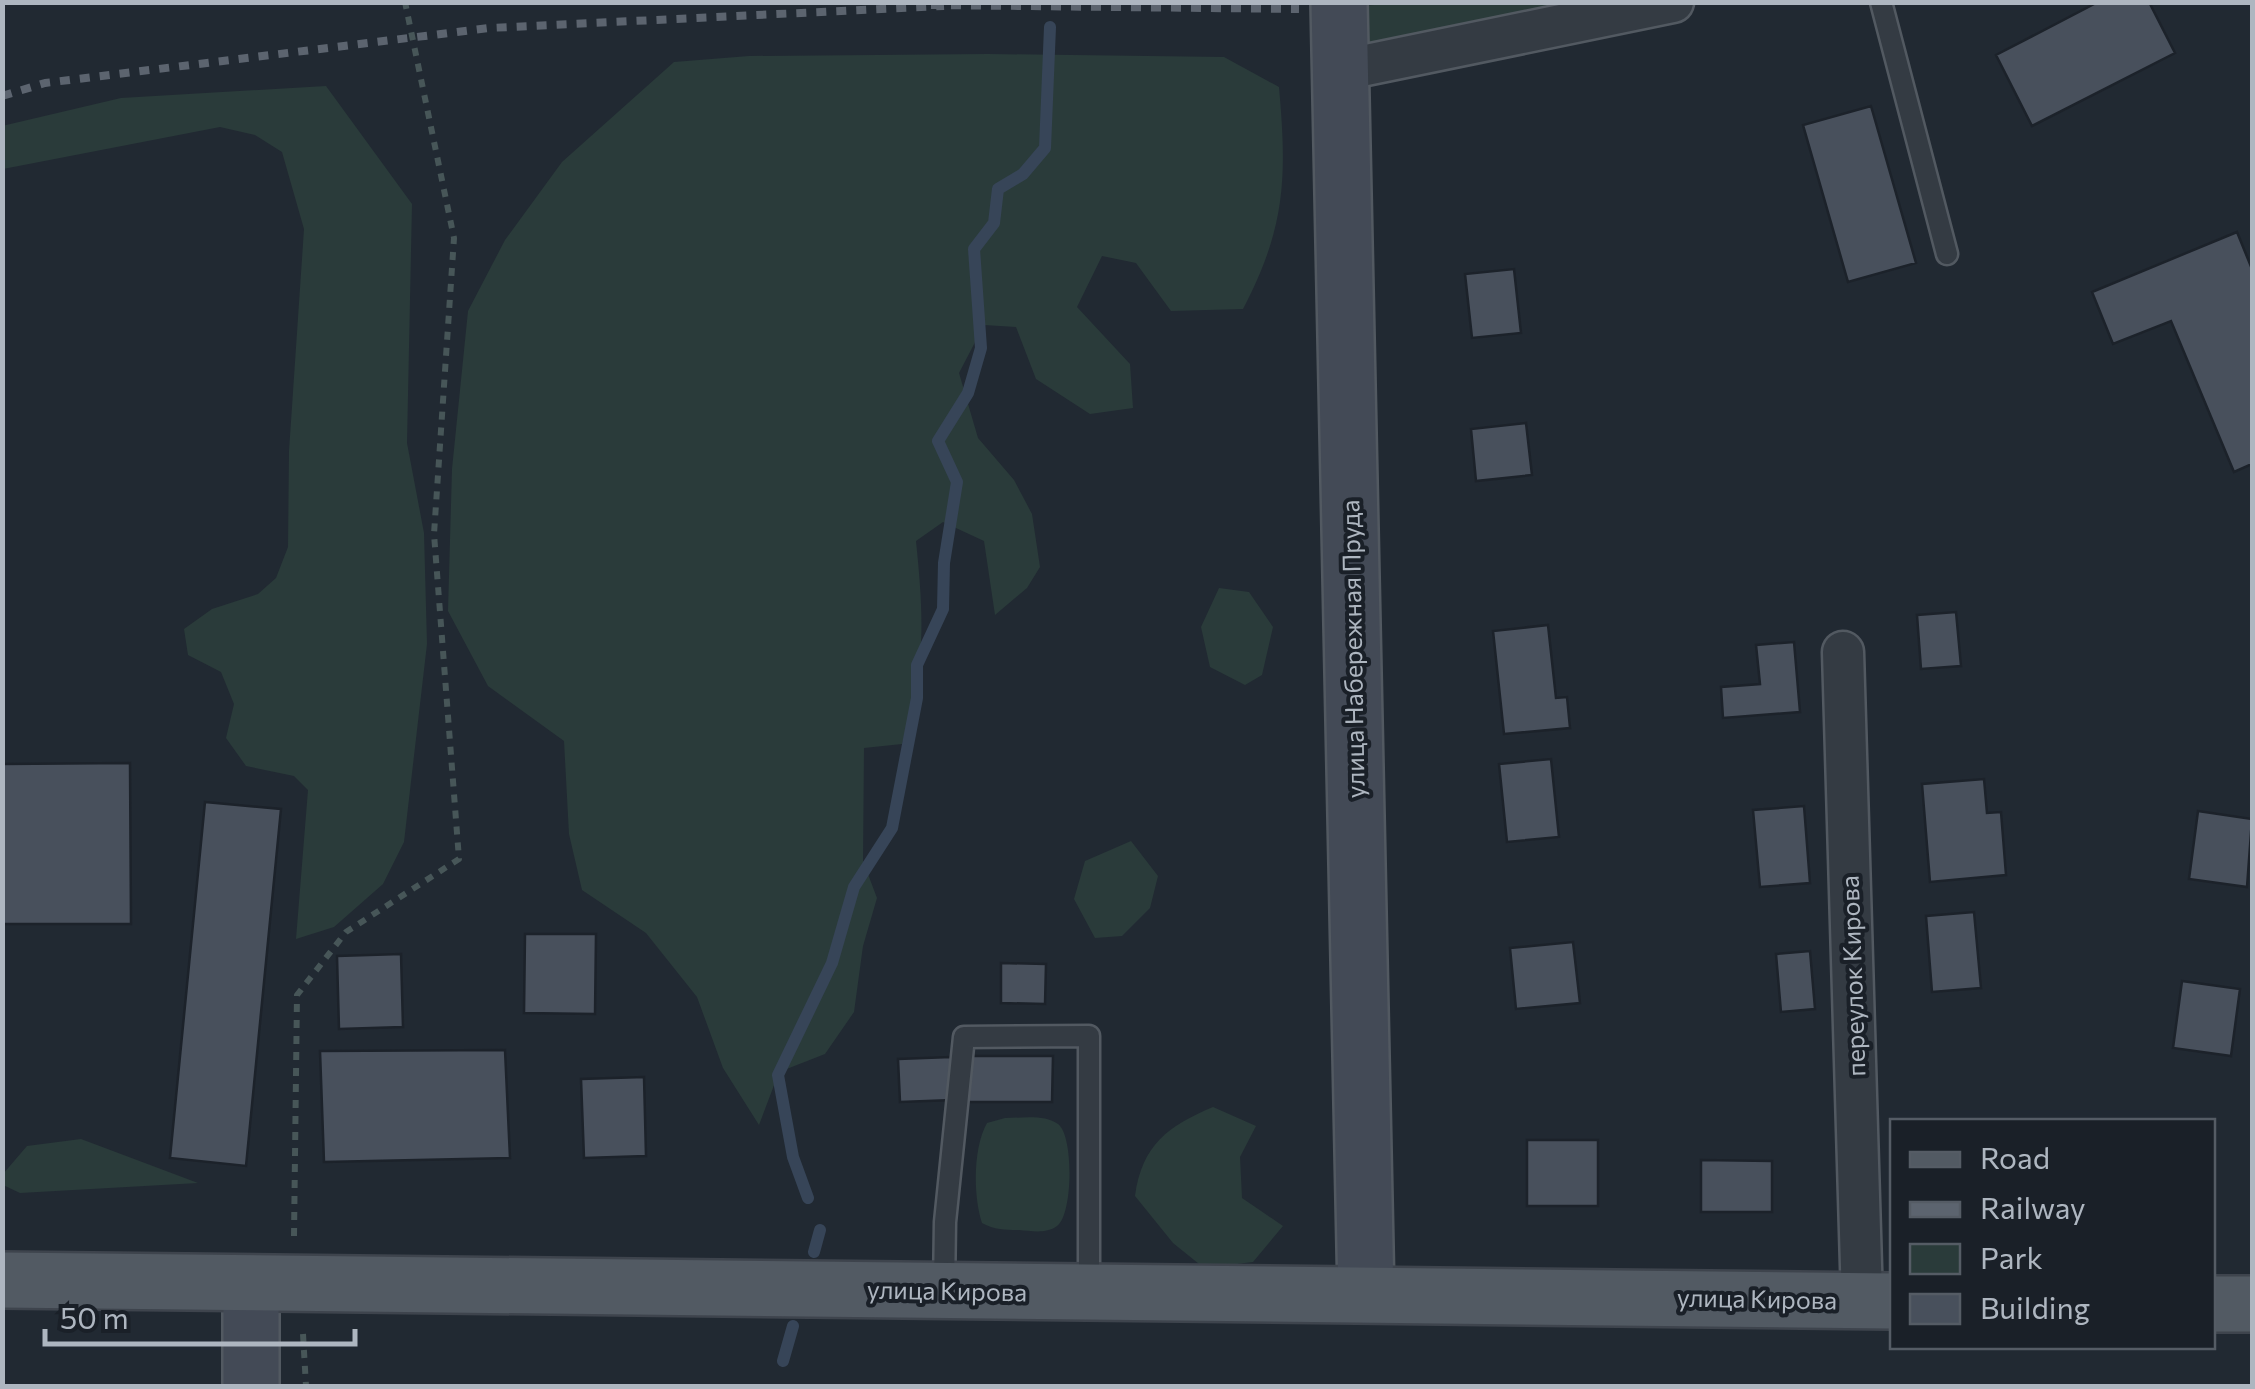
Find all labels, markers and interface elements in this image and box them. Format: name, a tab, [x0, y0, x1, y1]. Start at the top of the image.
street label: улица Набережная Пруда	[1334, 499, 1370, 799]
street label: переулок Кирова	[1833, 875, 1871, 1077]
legend	[1890, 1119, 2215, 1349]
text: Road	[1980, 1138, 2050, 1175]
text: Railway	[1980, 1188, 2086, 1225]
text: Park	[1980, 1238, 2043, 1275]
street label: улица Кирова	[867, 1274, 1027, 1306]
street label: улица Кирова	[1677, 1282, 1837, 1314]
scale bar	[45, 1284, 355, 1346]
text: Building	[1980, 1288, 2090, 1325]
text: 50 m	[60, 1298, 129, 1335]

